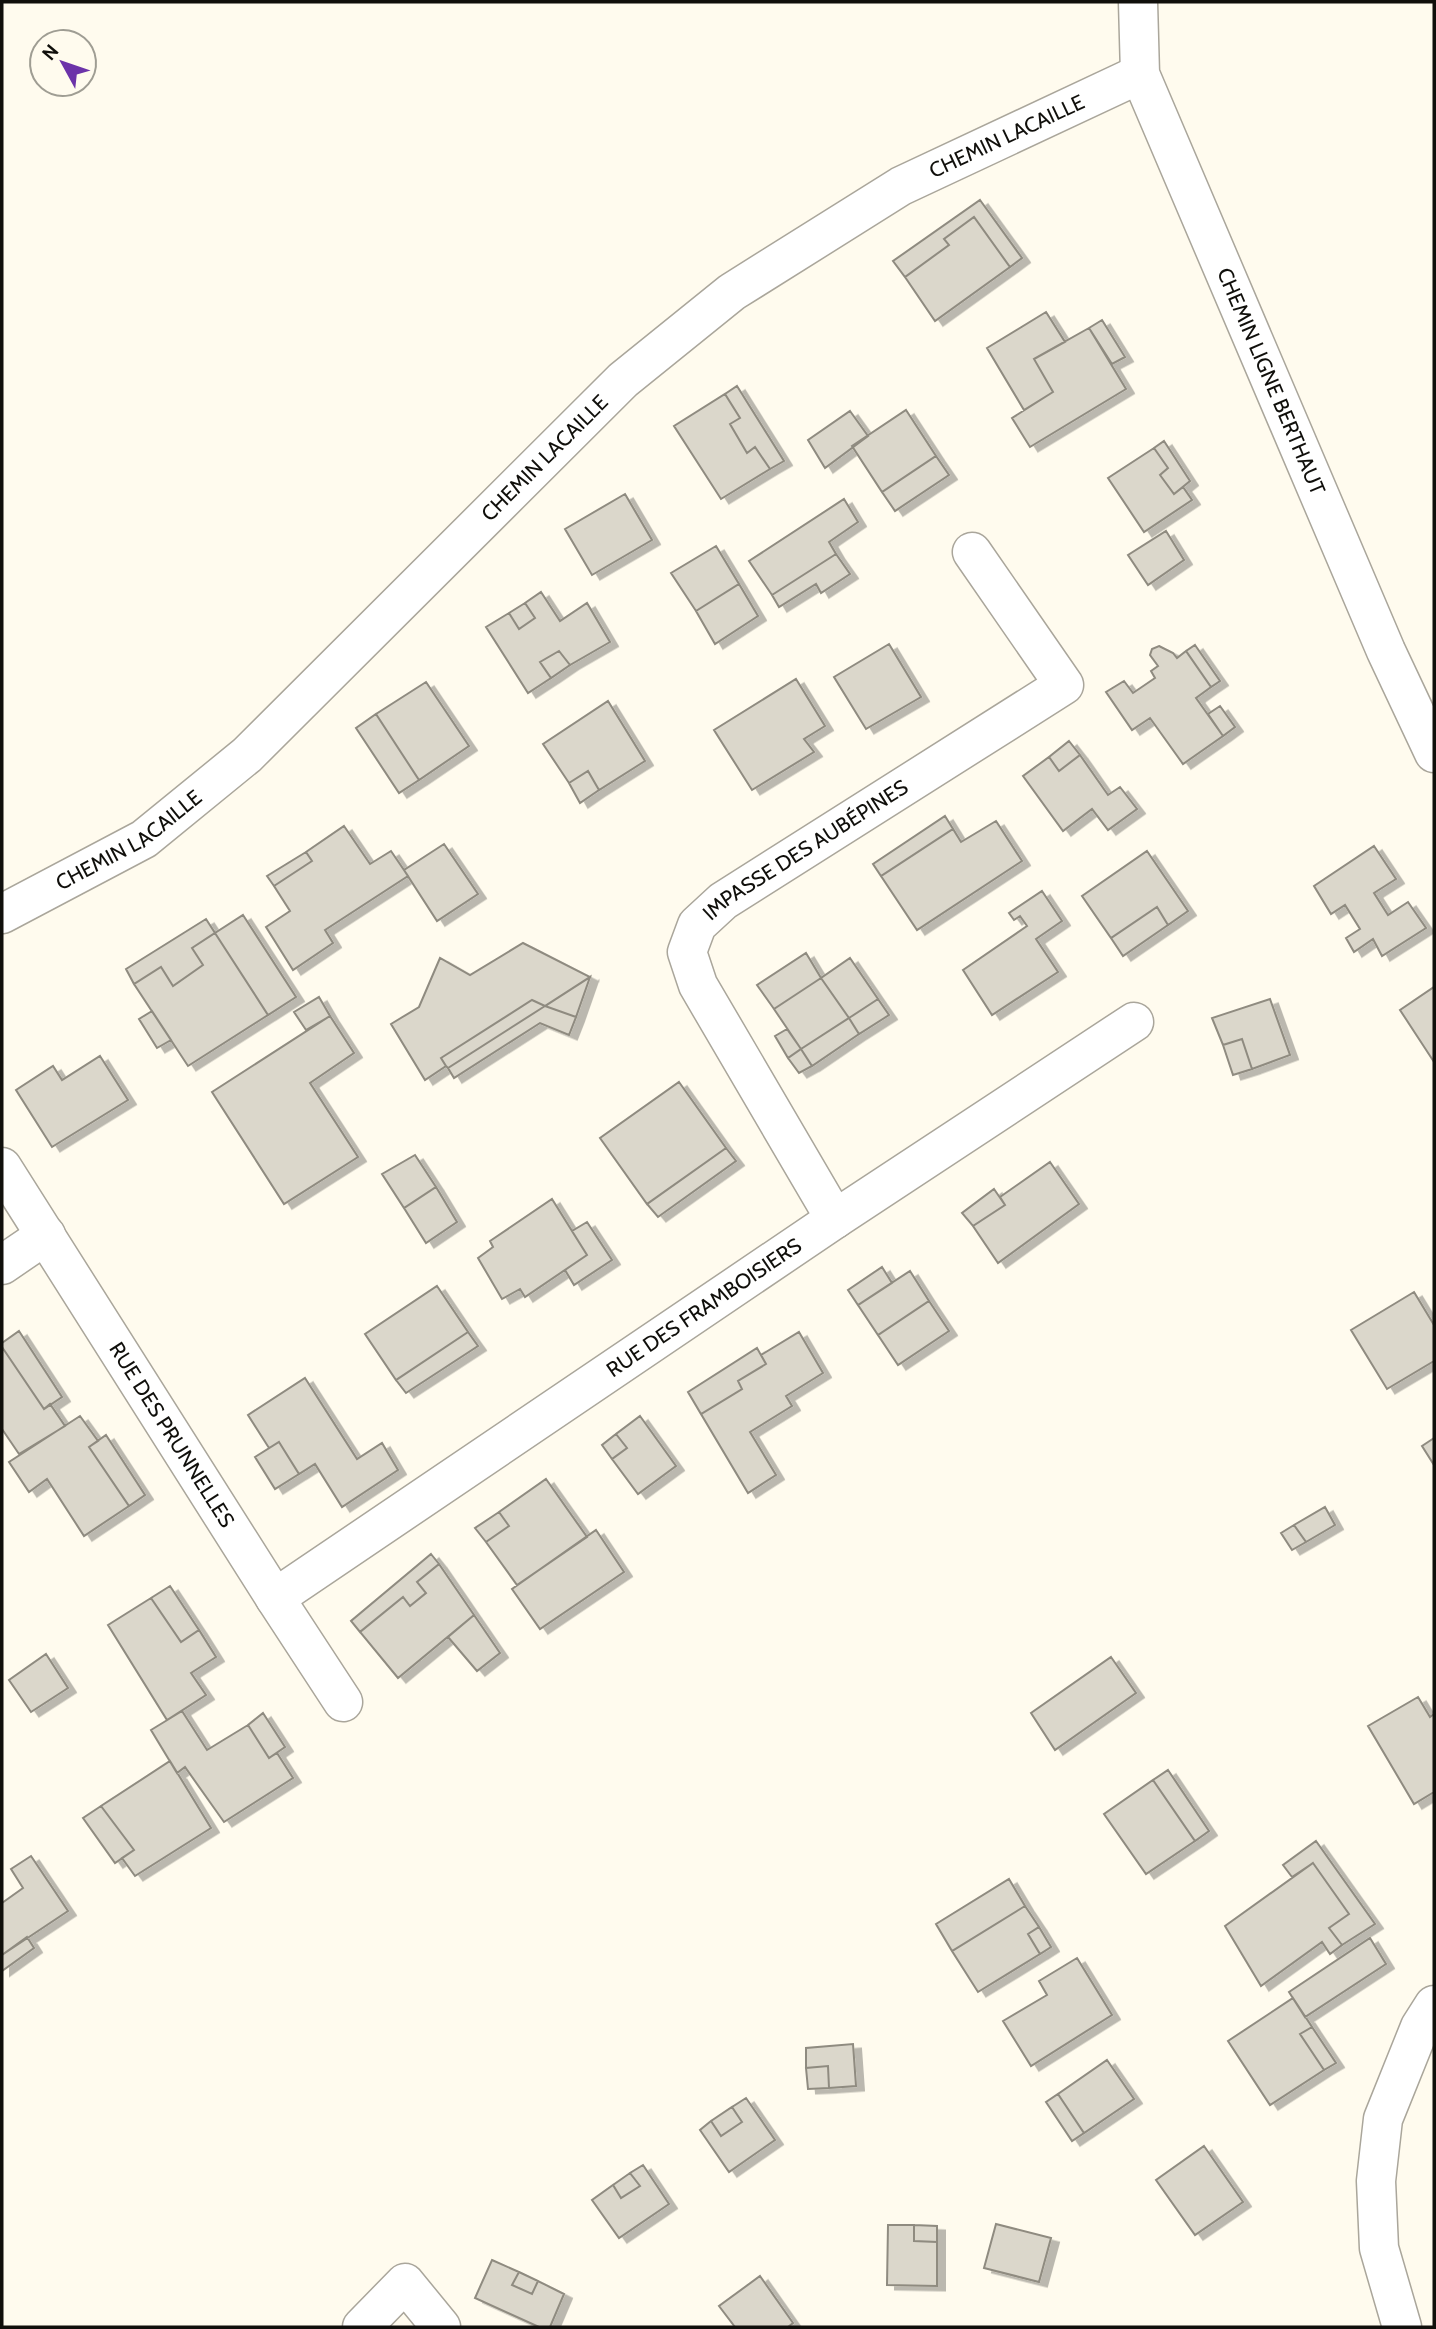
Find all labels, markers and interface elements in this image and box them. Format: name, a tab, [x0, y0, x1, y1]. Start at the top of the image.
north arrow	[28, 28, 98, 98]
text: N	[37, 40, 63, 65]
street label: CHEMIN LACAILLE	[925, 89, 1088, 183]
street label: CHEMIN LIGNE BERTHAUT	[1212, 264, 1331, 498]
street label: CHEMIN LACAILLE	[476, 389, 613, 526]
street label: IMPASSE DES AUBÉPINES	[697, 774, 912, 925]
street label: CHEMIN LACAILLE	[51, 784, 206, 895]
street label: RUE DES FRAMBOISIERS	[601, 1232, 806, 1382]
street label: RUE DES PRUNNELLES	[104, 1337, 240, 1532]

